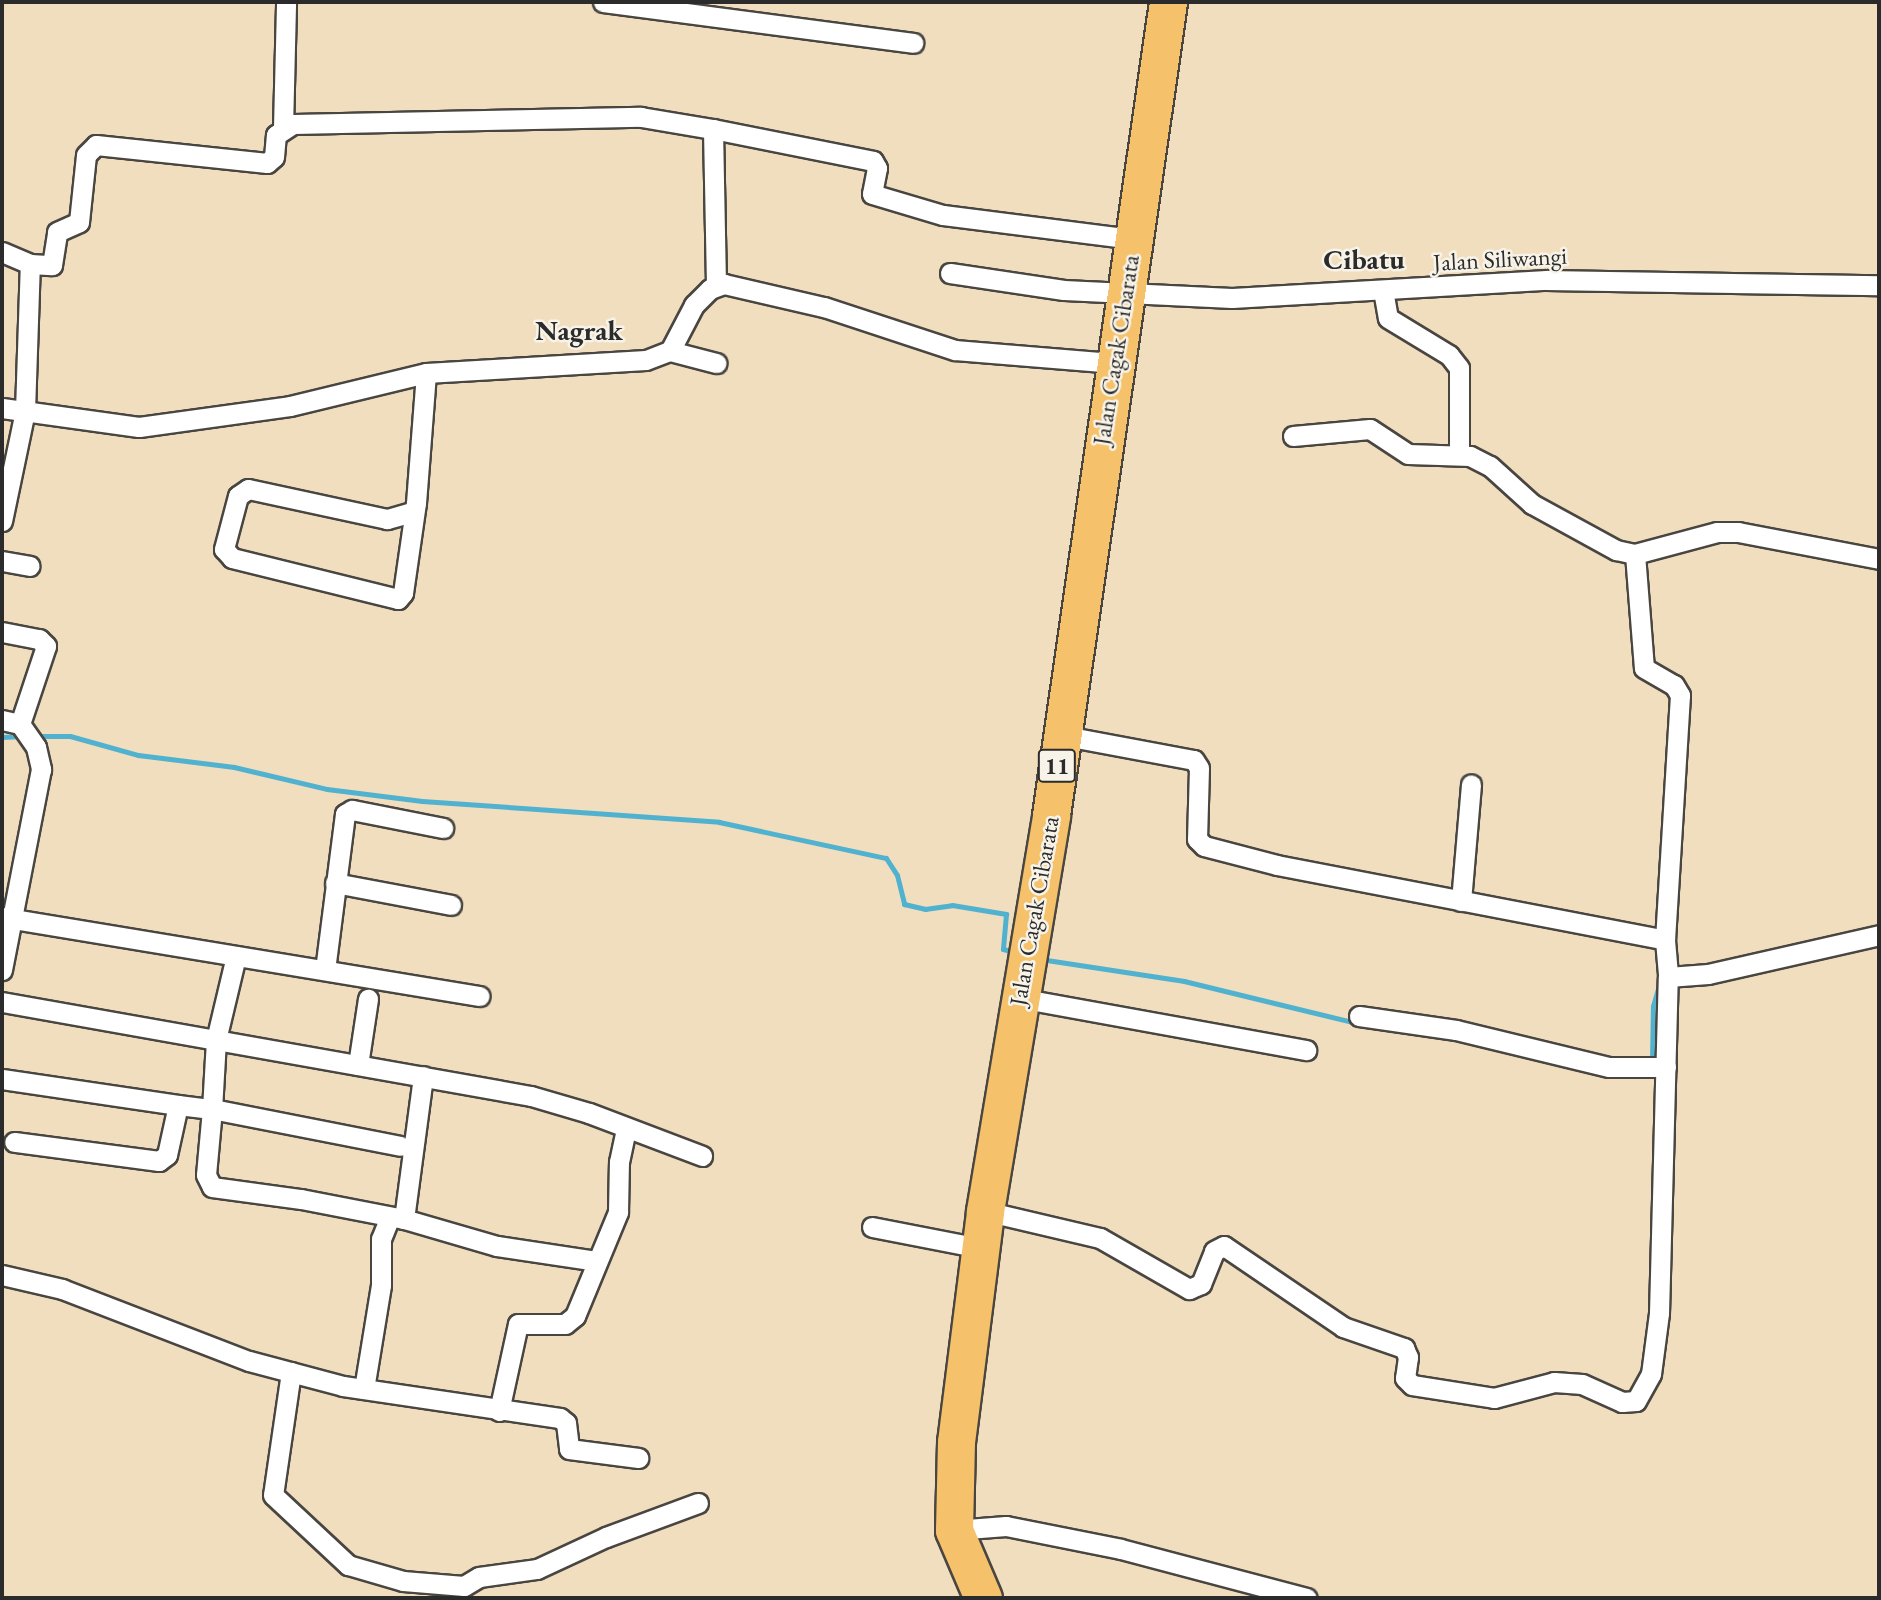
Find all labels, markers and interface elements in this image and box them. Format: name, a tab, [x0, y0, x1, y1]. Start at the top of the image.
street label: Jalan Siliwangi	[1432, 241, 1568, 277]
district label: Cibatu	[1323, 242, 1405, 276]
street label: Jalan Cagak Cibarata	[1087, 253, 1145, 447]
district label: Nagrak	[535, 313, 623, 347]
road number: 11	[1038, 746, 1076, 786]
street label: Jalan Cagak Cibarata	[1003, 814, 1065, 1008]

